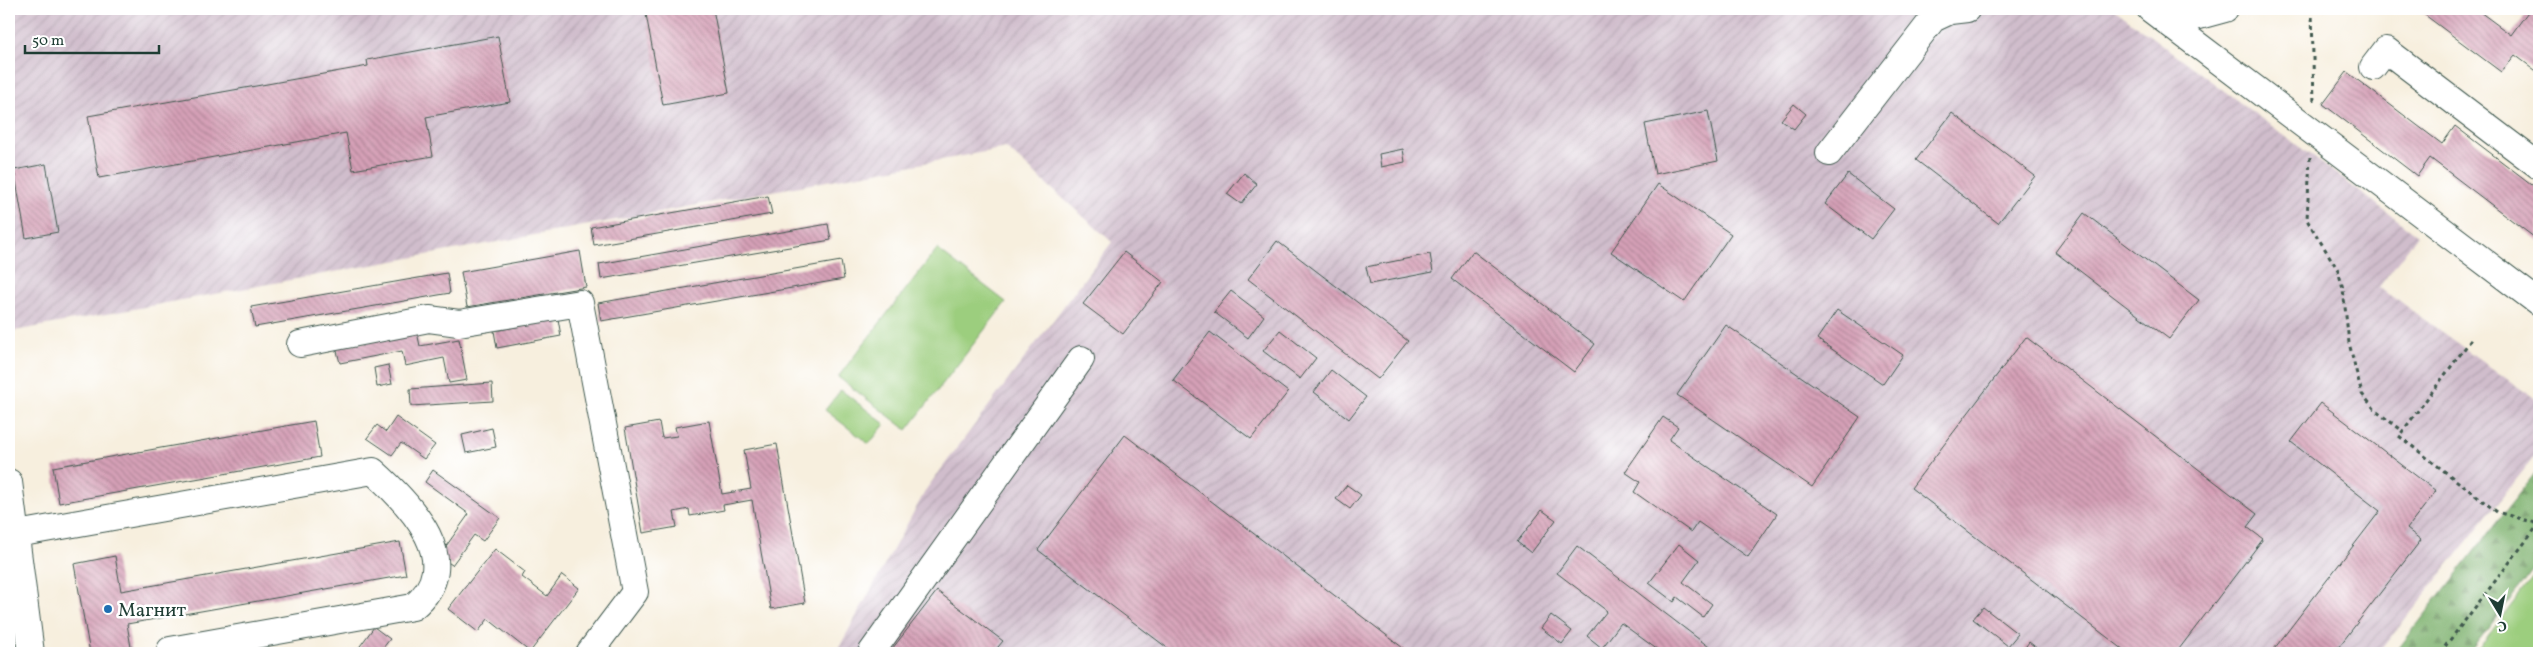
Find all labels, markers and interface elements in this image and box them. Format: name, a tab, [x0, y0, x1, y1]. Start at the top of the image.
scale bar	[25, 22, 159, 54]
text: 50 m	[32, 31, 64, 52]
north arrow	[2476, 590, 2526, 640]
place label: Магнит	[118, 598, 186, 624]
marker: Магнит	[102, 603, 114, 615]
text: С	[2496, 615, 2508, 635]

